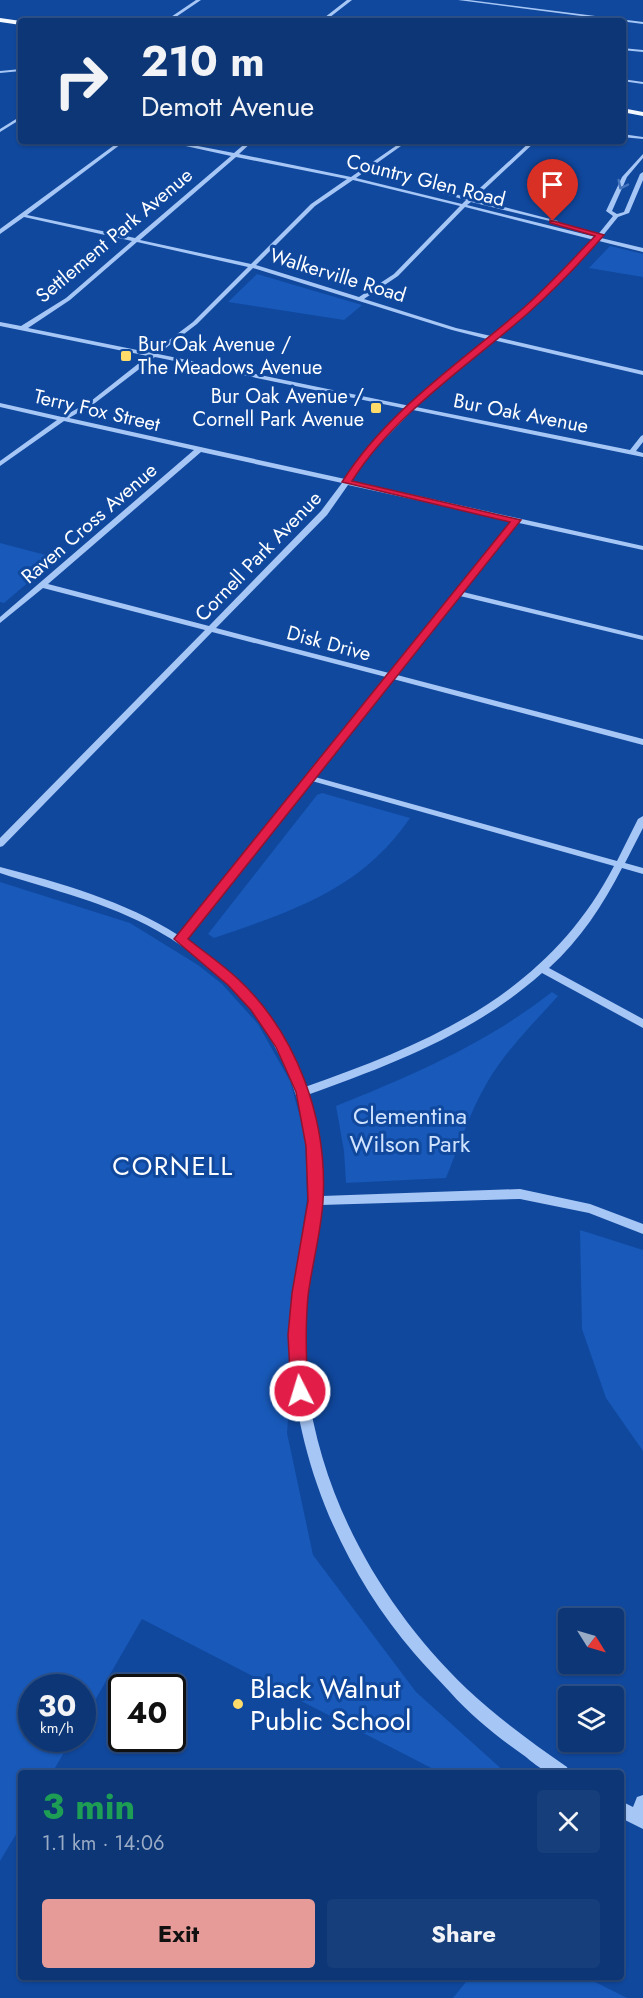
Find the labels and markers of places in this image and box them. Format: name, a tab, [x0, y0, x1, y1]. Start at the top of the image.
pin	[527, 159, 578, 221]
place label: Bur Oak Avenue / The Meadows Avenue	[138, 330, 322, 382]
marker: Bur Oak Avenue / The Meadows Avenue	[119, 349, 133, 363]
place label: Bur Oak Avenue / Cornell Park Avenue	[193, 382, 364, 434]
marker: Bur Oak Avenue / Cornell Park Avenue	[369, 401, 383, 415]
place label: Black Walnut Public School	[250, 1668, 411, 1741]
marker: Black Walnut Public School	[231, 1697, 245, 1711]

